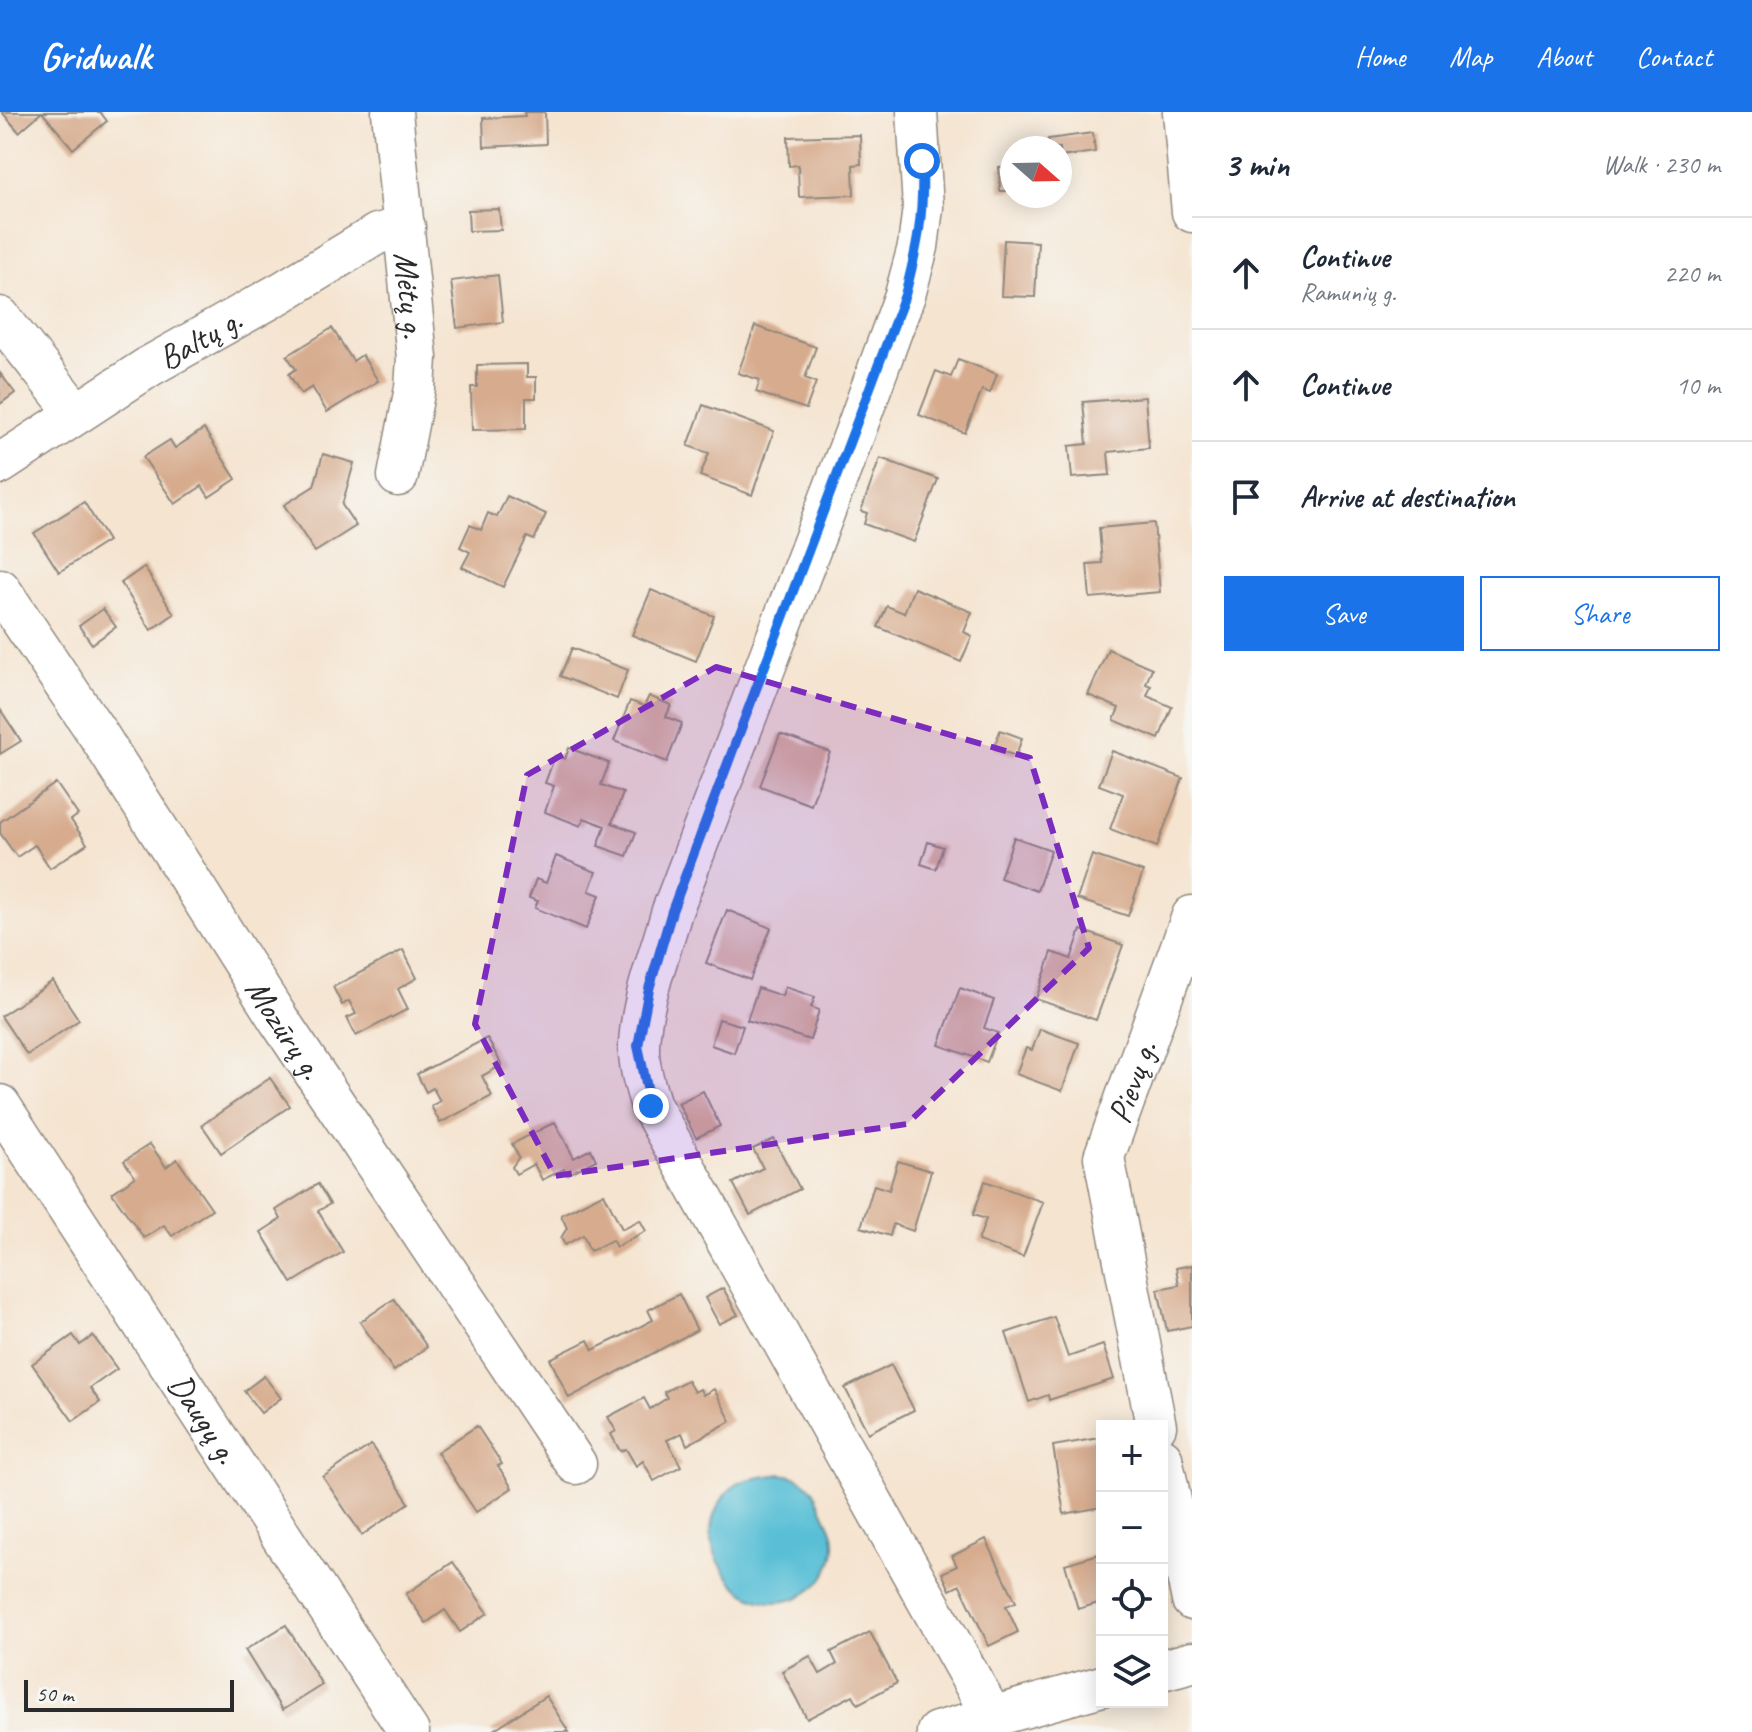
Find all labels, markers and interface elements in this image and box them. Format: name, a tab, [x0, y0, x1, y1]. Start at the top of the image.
text: Gridwalk	[40, 33, 152, 80]
text: Home	[1355, 39, 1405, 74]
text: Map	[1449, 39, 1492, 74]
text: About	[1536, 39, 1592, 74]
text: Contact	[1636, 39, 1712, 74]
north arrow	[1000, 136, 1072, 208]
route start	[904, 143, 940, 179]
text: 3 min	[1224, 143, 1289, 186]
text: Walk · 230 m	[1603, 148, 1720, 181]
text: Continue	[1300, 238, 1390, 276]
street label: Mėtų g.	[384, 250, 436, 341]
icon: ahead	[1224, 251, 1268, 295]
text: 220 m	[1664, 257, 1720, 290]
text: Ramunių g.	[1300, 276, 1396, 309]
street label: Baltų g.	[150, 298, 249, 379]
icon: ahead	[1224, 363, 1268, 407]
text: Continue	[1300, 366, 1390, 404]
text: 10 m	[1676, 369, 1720, 402]
icon: arrive	[1224, 475, 1268, 519]
text: Arrive at destination	[1300, 478, 1515, 516]
button: Save	[1224, 576, 1464, 651]
button: Share	[1480, 576, 1720, 651]
street label: Mozūrų g.	[236, 970, 334, 1088]
street label: Pievų g.	[1097, 1035, 1167, 1129]
route end	[633, 1088, 669, 1124]
street label: Daugų g.	[159, 1365, 249, 1472]
map controls	[1096, 1420, 1168, 1708]
button: +	[1096, 1420, 1168, 1492]
button: −	[1096, 1492, 1168, 1564]
button: locate	[1096, 1564, 1168, 1636]
button: layers	[1096, 1636, 1168, 1708]
scale bar	[24, 1676, 234, 1712]
text: 50 m	[36, 1680, 73, 1708]

